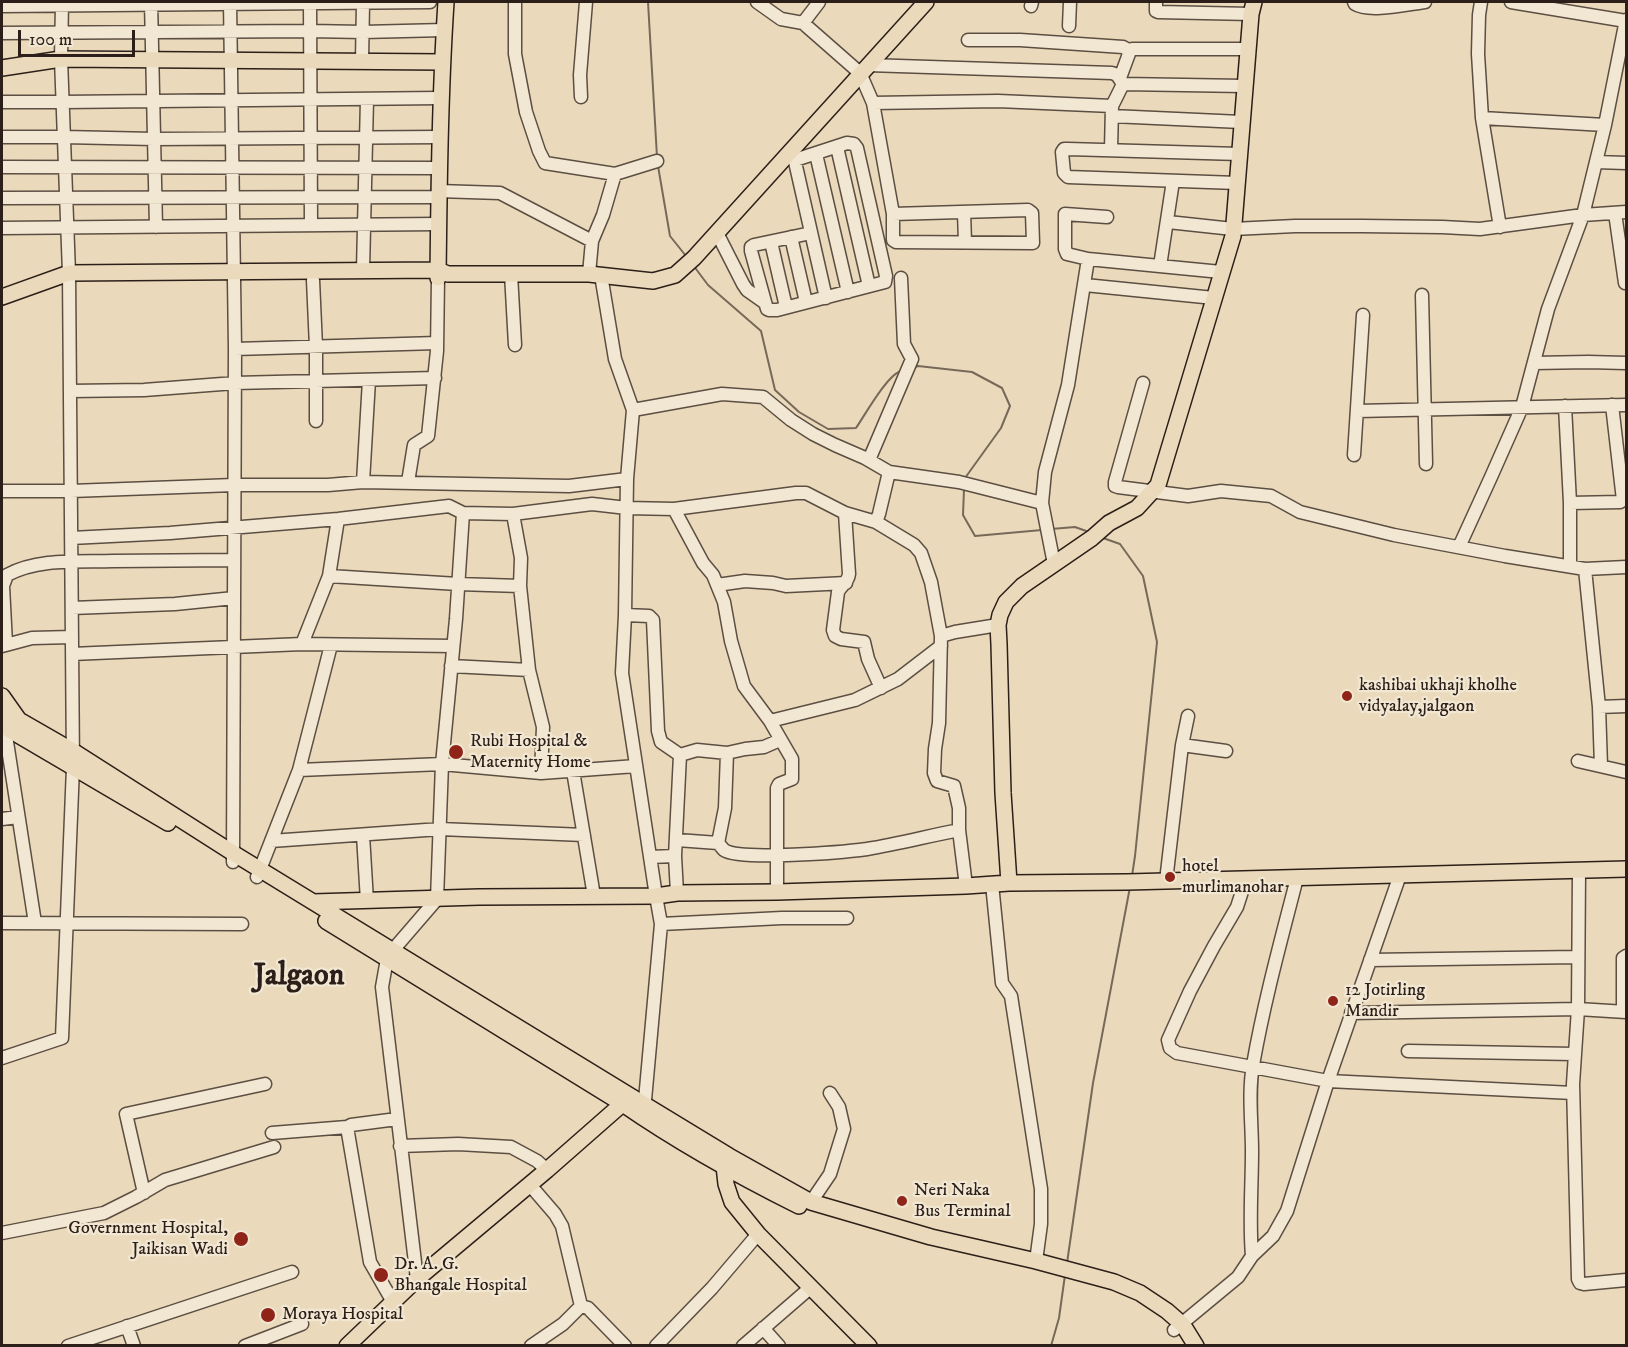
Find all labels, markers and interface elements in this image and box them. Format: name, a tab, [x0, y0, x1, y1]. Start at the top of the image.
scale bar	[21, 18, 138, 56]
text: 100 m	[29, 29, 72, 51]
place label: kashibai ukhaji kholhe vidyalay,jalgaon	[1359, 675, 1517, 718]
marker: kashibai ukhaji kholhe vidyalay,jalgaon	[1340, 689, 1354, 703]
place label: Rubi Hospital & Maternity Home	[470, 731, 591, 774]
marker: Rubi Hospital & Maternity Home	[447, 743, 465, 761]
place label: hotel murlimanohar	[1182, 856, 1284, 898]
marker: hotel murlimanohar	[1163, 870, 1177, 884]
district label: Jalgaon	[254, 960, 344, 996]
place label: 12 Jotirling Mandir	[1345, 980, 1425, 1022]
marker: 12 Jotirling Mandir	[1326, 994, 1340, 1008]
place label: Neri Naka Bus Terminal	[914, 1180, 1011, 1222]
marker: Neri Naka Bus Terminal	[895, 1194, 909, 1208]
place label: Government Hospital, Jaikisan Wadi	[68, 1218, 228, 1260]
marker: Government Hospital, Jaikisan Wadi	[232, 1230, 250, 1248]
place label: Dr. A. G. Bhangale Hospital	[394, 1254, 527, 1296]
marker: Dr. A. G. Bhangale Hospital	[372, 1266, 390, 1284]
place label: Moraya Hospital	[282, 1304, 403, 1326]
marker: Moraya Hospital	[259, 1306, 277, 1324]

